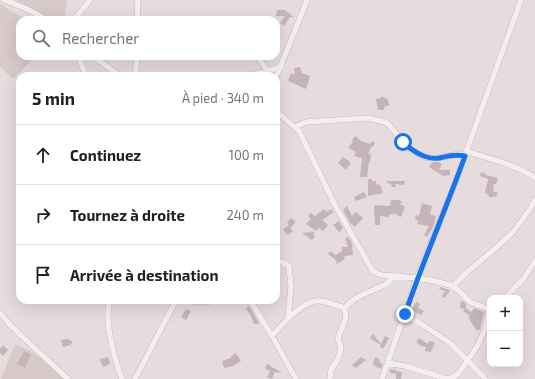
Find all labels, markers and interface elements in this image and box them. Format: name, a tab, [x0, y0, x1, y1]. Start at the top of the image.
search box	[16, 16, 280, 60]
icon: search	[30, 27, 52, 49]
text: Rechercher	[62, 29, 139, 47]
text: 5 min	[32, 88, 75, 108]
text: À pied · 340 m	[182, 90, 264, 106]
route start	[394, 133, 412, 151]
icon: ahead	[32, 144, 54, 166]
text: Continuez	[70, 146, 141, 164]
text: 100 m	[229, 147, 264, 163]
icon: right	[32, 204, 54, 226]
text: Tournez à droite	[70, 206, 185, 224]
text: 240 m	[227, 207, 264, 223]
icon: arrive	[32, 264, 54, 286]
text: Arrivée à destination	[70, 266, 218, 284]
map controls	[487, 295, 523, 367]
button: +	[487, 295, 523, 331]
route end	[396, 305, 414, 323]
button: −	[487, 331, 523, 367]

